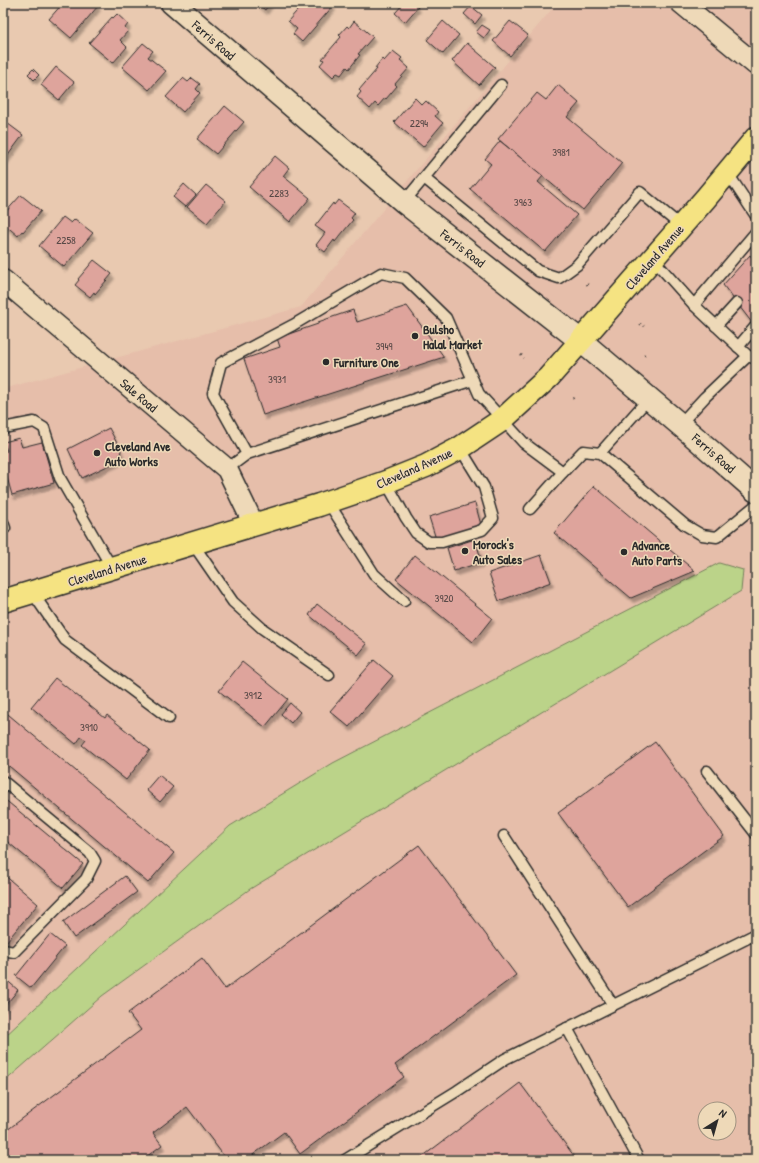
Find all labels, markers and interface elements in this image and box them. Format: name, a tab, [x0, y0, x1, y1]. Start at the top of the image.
street label: Ferris Road	[188, 15, 240, 64]
house number: 2294	[410, 116, 428, 130]
house number: 3981	[552, 145, 570, 159]
house number: 2283	[269, 186, 289, 200]
house number: 3963	[514, 195, 532, 209]
street label: Cleveland Avenue	[620, 220, 688, 294]
street label: Ferris Road	[436, 224, 489, 271]
house number: 2258	[56, 233, 76, 247]
place label: Bulsho Halal Market	[423, 320, 483, 353]
marker: Bulsho Halal Market	[410, 331, 420, 341]
house number: 3949	[375, 339, 393, 353]
place label: Furniture One	[333, 353, 400, 371]
marker: Furniture One	[321, 357, 331, 367]
house number: 3931	[268, 372, 286, 386]
street label: Sale Road	[116, 374, 162, 416]
street label: Ferris Road	[688, 428, 740, 477]
place label: Cleveland Ave Auto Works	[105, 437, 171, 470]
street label: Cleveland Avenue	[373, 443, 455, 493]
marker: Cleveland Ave Auto Works	[92, 448, 102, 458]
place label: Morock's Auto Sales	[473, 535, 522, 568]
place label: Advance Auto Parts	[632, 536, 682, 569]
marker: Morock's Auto Sales	[460, 546, 470, 556]
marker: Advance Auto Parts	[619, 547, 629, 557]
street label: Cleveland Avenue	[65, 549, 149, 591]
house number: 3920	[434, 591, 454, 605]
house number: 3912	[244, 688, 262, 702]
house number: 3910	[80, 720, 98, 734]
north arrow	[697, 1101, 737, 1141]
text: N	[716, 1106, 730, 1120]

